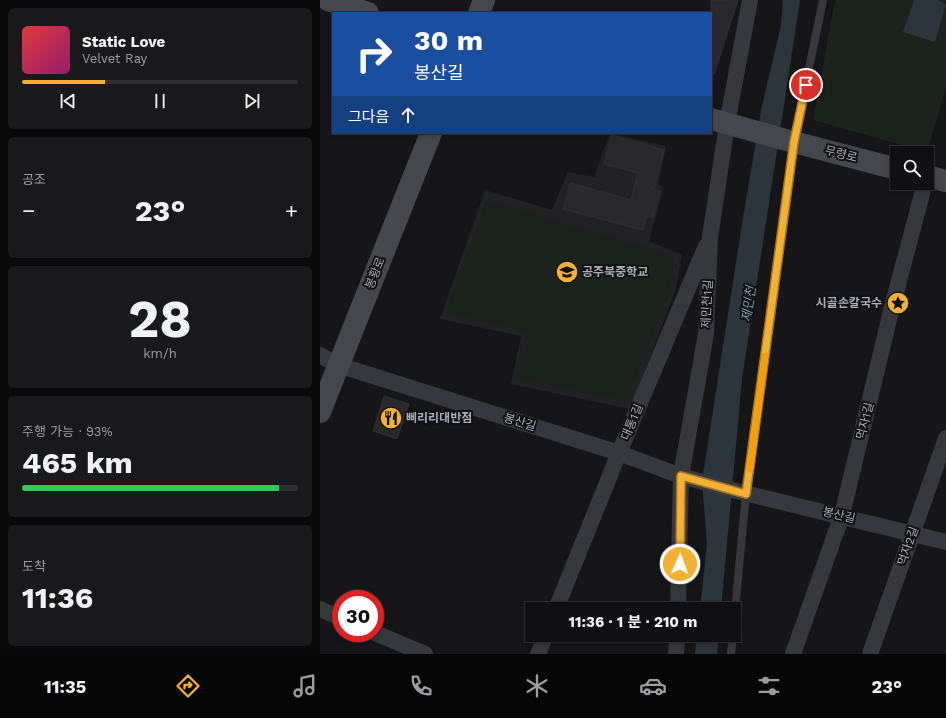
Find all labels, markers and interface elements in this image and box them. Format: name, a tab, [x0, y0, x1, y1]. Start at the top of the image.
text: 30 m	[414, 24, 483, 57]
icon: right	[348, 28, 400, 80]
text: Static Love	[82, 33, 165, 51]
text: Velvet Ray	[82, 51, 147, 66]
text: 봉산길	[414, 62, 464, 83]
pin	[789, 68, 823, 102]
icon: arrive	[795, 74, 817, 96]
icon: previous	[57, 90, 79, 112]
icon: pause	[149, 90, 171, 112]
icon: next	[241, 90, 263, 112]
icon: ahead	[397, 104, 419, 126]
text: 그다음	[348, 108, 389, 126]
street label: 무령로	[823, 143, 859, 165]
map controls	[890, 146, 934, 190]
button: search	[890, 146, 934, 190]
text: 공조	[22, 172, 46, 187]
text: 23°	[135, 193, 185, 228]
text: −	[22, 198, 35, 223]
text: +	[285, 198, 298, 223]
street label: 봉황로	[362, 255, 388, 291]
school or university icon: 공주북중학교	[554, 259, 580, 285]
place label: 공주북중학교	[582, 265, 648, 279]
street label: 제민천1길	[699, 279, 715, 329]
water label: 제민천	[738, 284, 759, 323]
text: 28	[128, 289, 192, 350]
place icon: 시골손칼국수	[885, 290, 911, 316]
place label: 시골손칼국수	[816, 296, 882, 310]
text: km/h	[143, 346, 177, 361]
street label: 먹자1길	[854, 401, 876, 441]
street label: 대통1길	[618, 402, 646, 442]
restaurant icon: 삐리리대반점	[378, 405, 404, 431]
street label: 봉산길	[502, 410, 538, 434]
place label: 삐리리대반점	[406, 411, 472, 425]
text: 주행 가능 · 93%	[22, 424, 113, 439]
text: 465 km	[22, 445, 133, 480]
street label: 봉산길	[821, 504, 857, 526]
street label: 먹자2길	[895, 525, 921, 567]
position arrow	[659, 543, 701, 585]
text: 도착	[22, 559, 46, 574]
text: 11:36	[22, 580, 93, 615]
speed limit sign: 30	[332, 590, 384, 642]
text: 11:36 · 1 분 · 210 m	[569, 613, 697, 631]
icon: directions	[174, 672, 202, 700]
icon: music	[291, 672, 319, 700]
icon: phone	[407, 672, 435, 700]
icon: climate	[523, 672, 551, 700]
icon: car	[639, 672, 667, 700]
icon: filters	[755, 672, 783, 700]
text: 11:35	[44, 676, 86, 697]
text: 23°	[872, 676, 902, 697]

